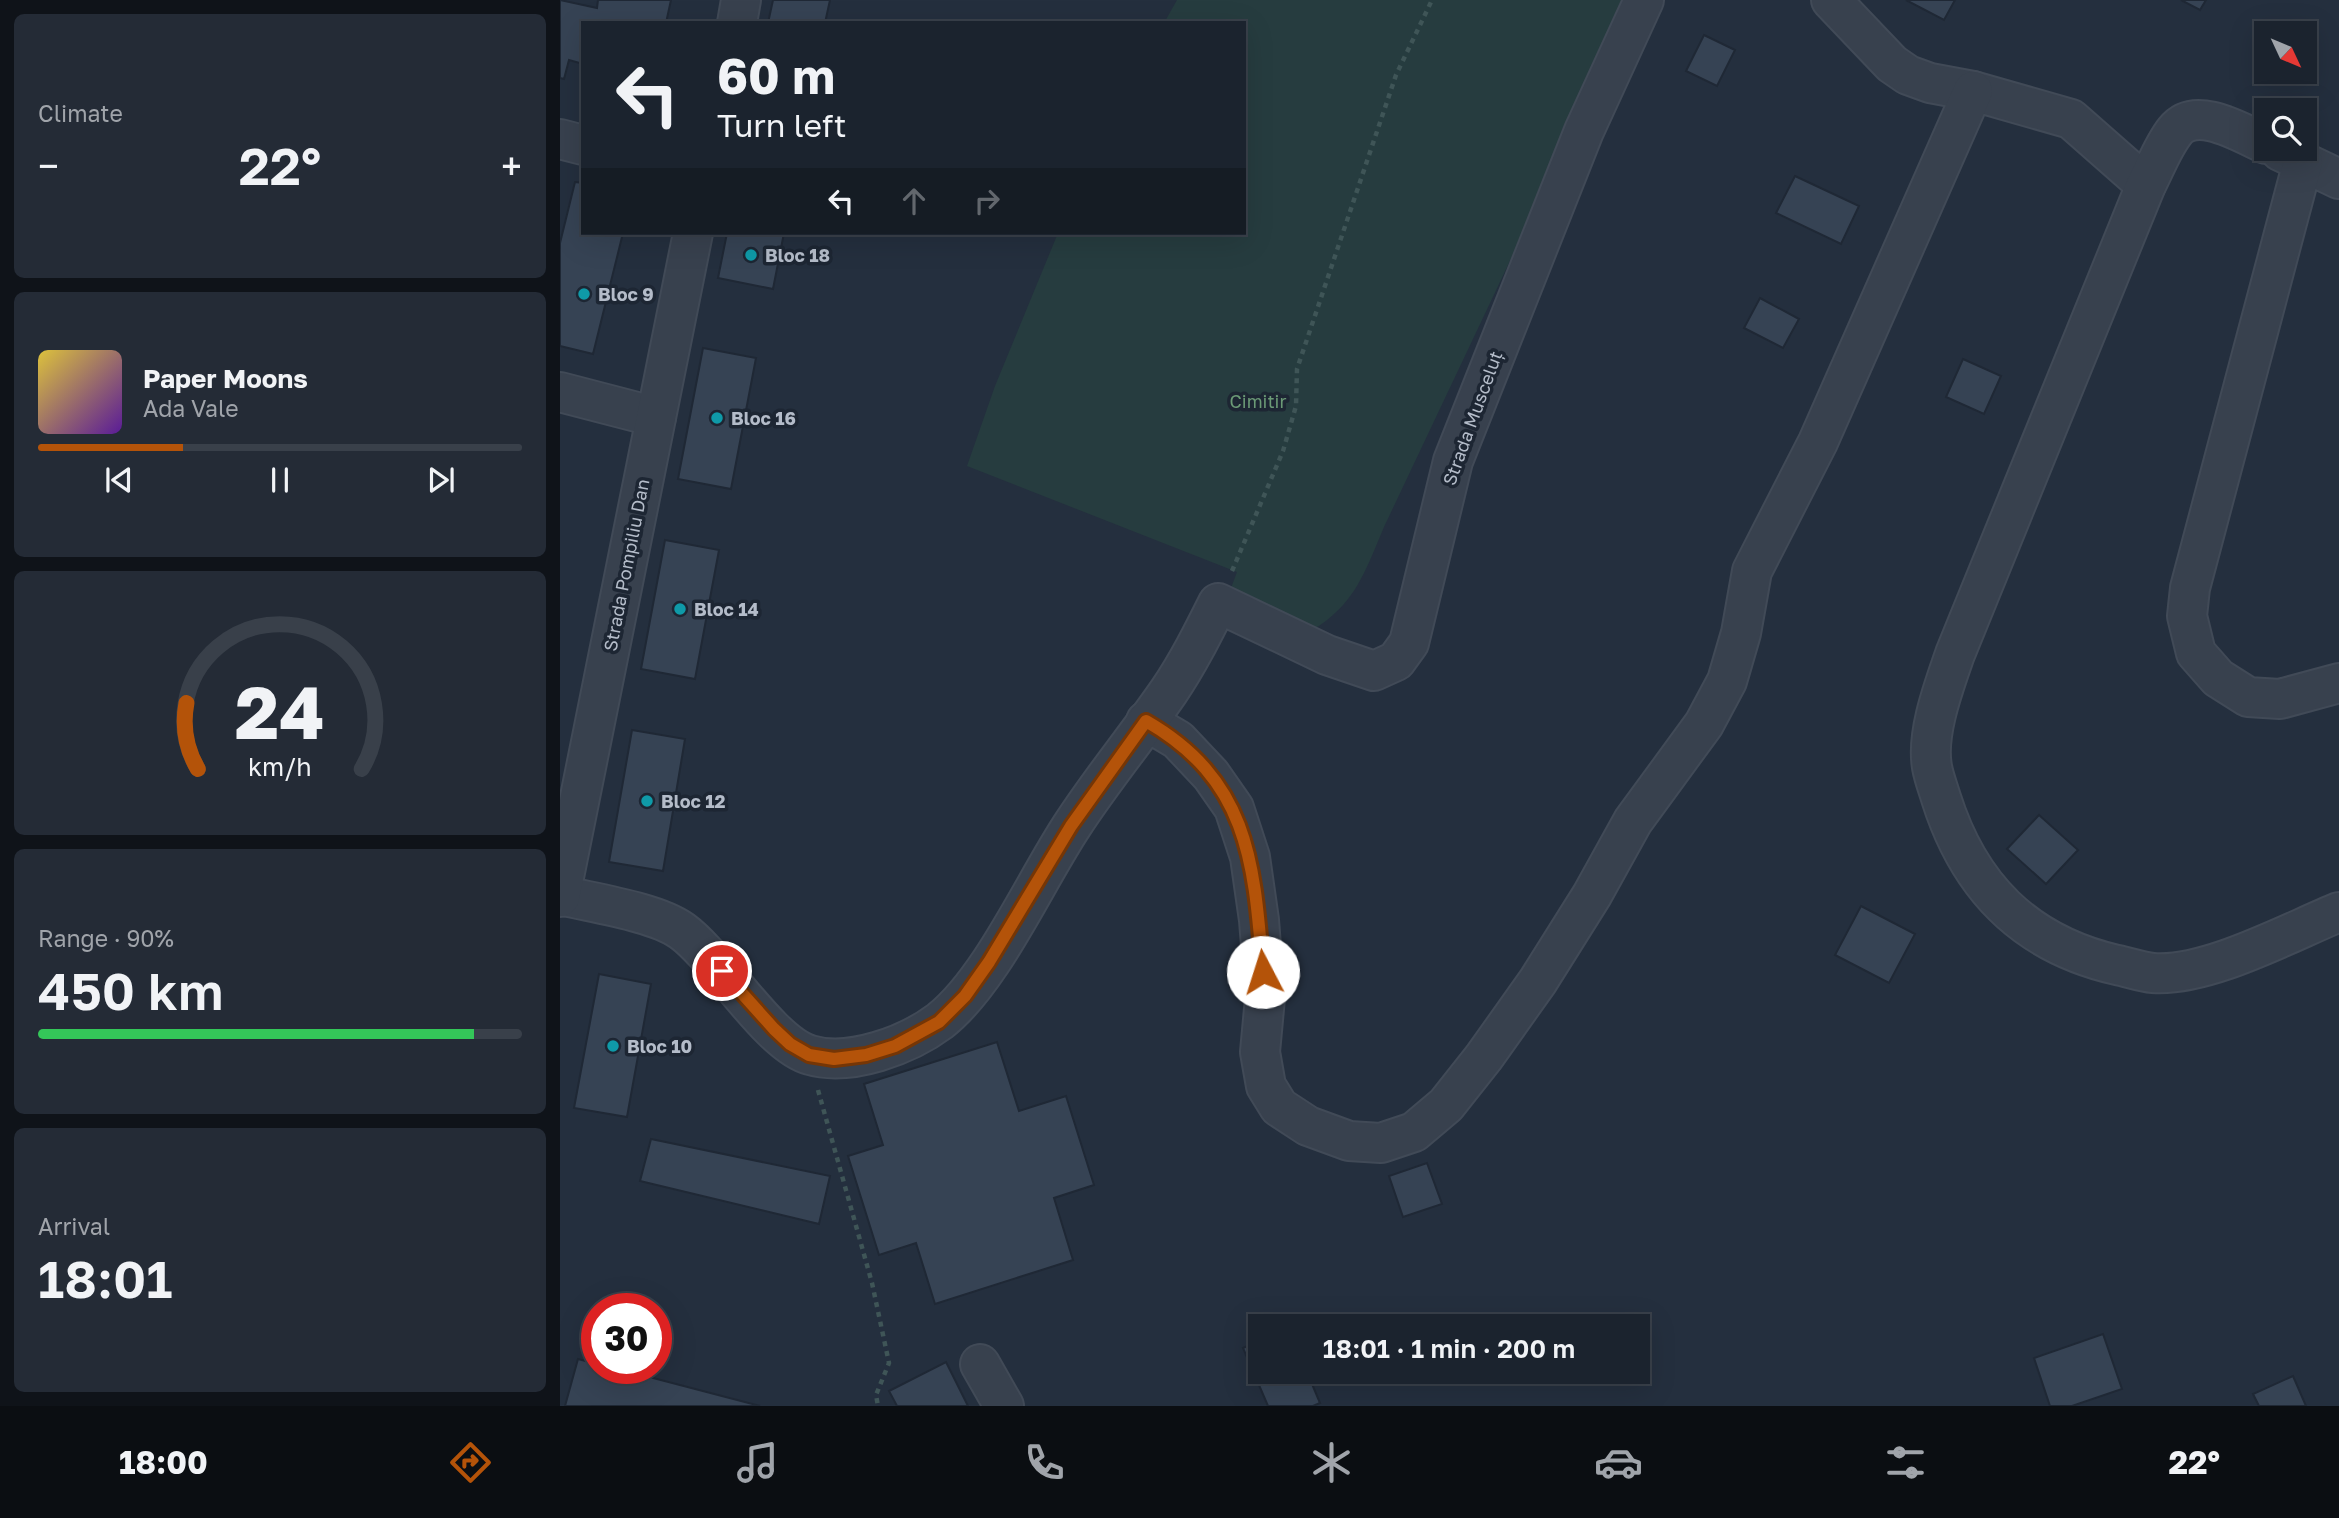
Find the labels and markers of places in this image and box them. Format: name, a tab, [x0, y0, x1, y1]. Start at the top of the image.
place label: Bloc 18	[765, 244, 830, 266]
marker: Bloc 18	[743, 247, 759, 263]
place label: Bloc 9	[598, 283, 654, 305]
marker: Bloc 9	[576, 286, 592, 302]
place label: Bloc 16	[731, 407, 796, 429]
marker: Bloc 16	[709, 410, 725, 426]
place label: Bloc 14	[694, 598, 759, 620]
marker: Bloc 14	[672, 601, 688, 617]
place label: Bloc 12	[661, 790, 726, 812]
marker: Bloc 12	[639, 793, 655, 809]
pin	[692, 941, 752, 1001]
place label: Bloc 10	[627, 1035, 692, 1057]
marker: Bloc 10	[605, 1038, 621, 1054]

